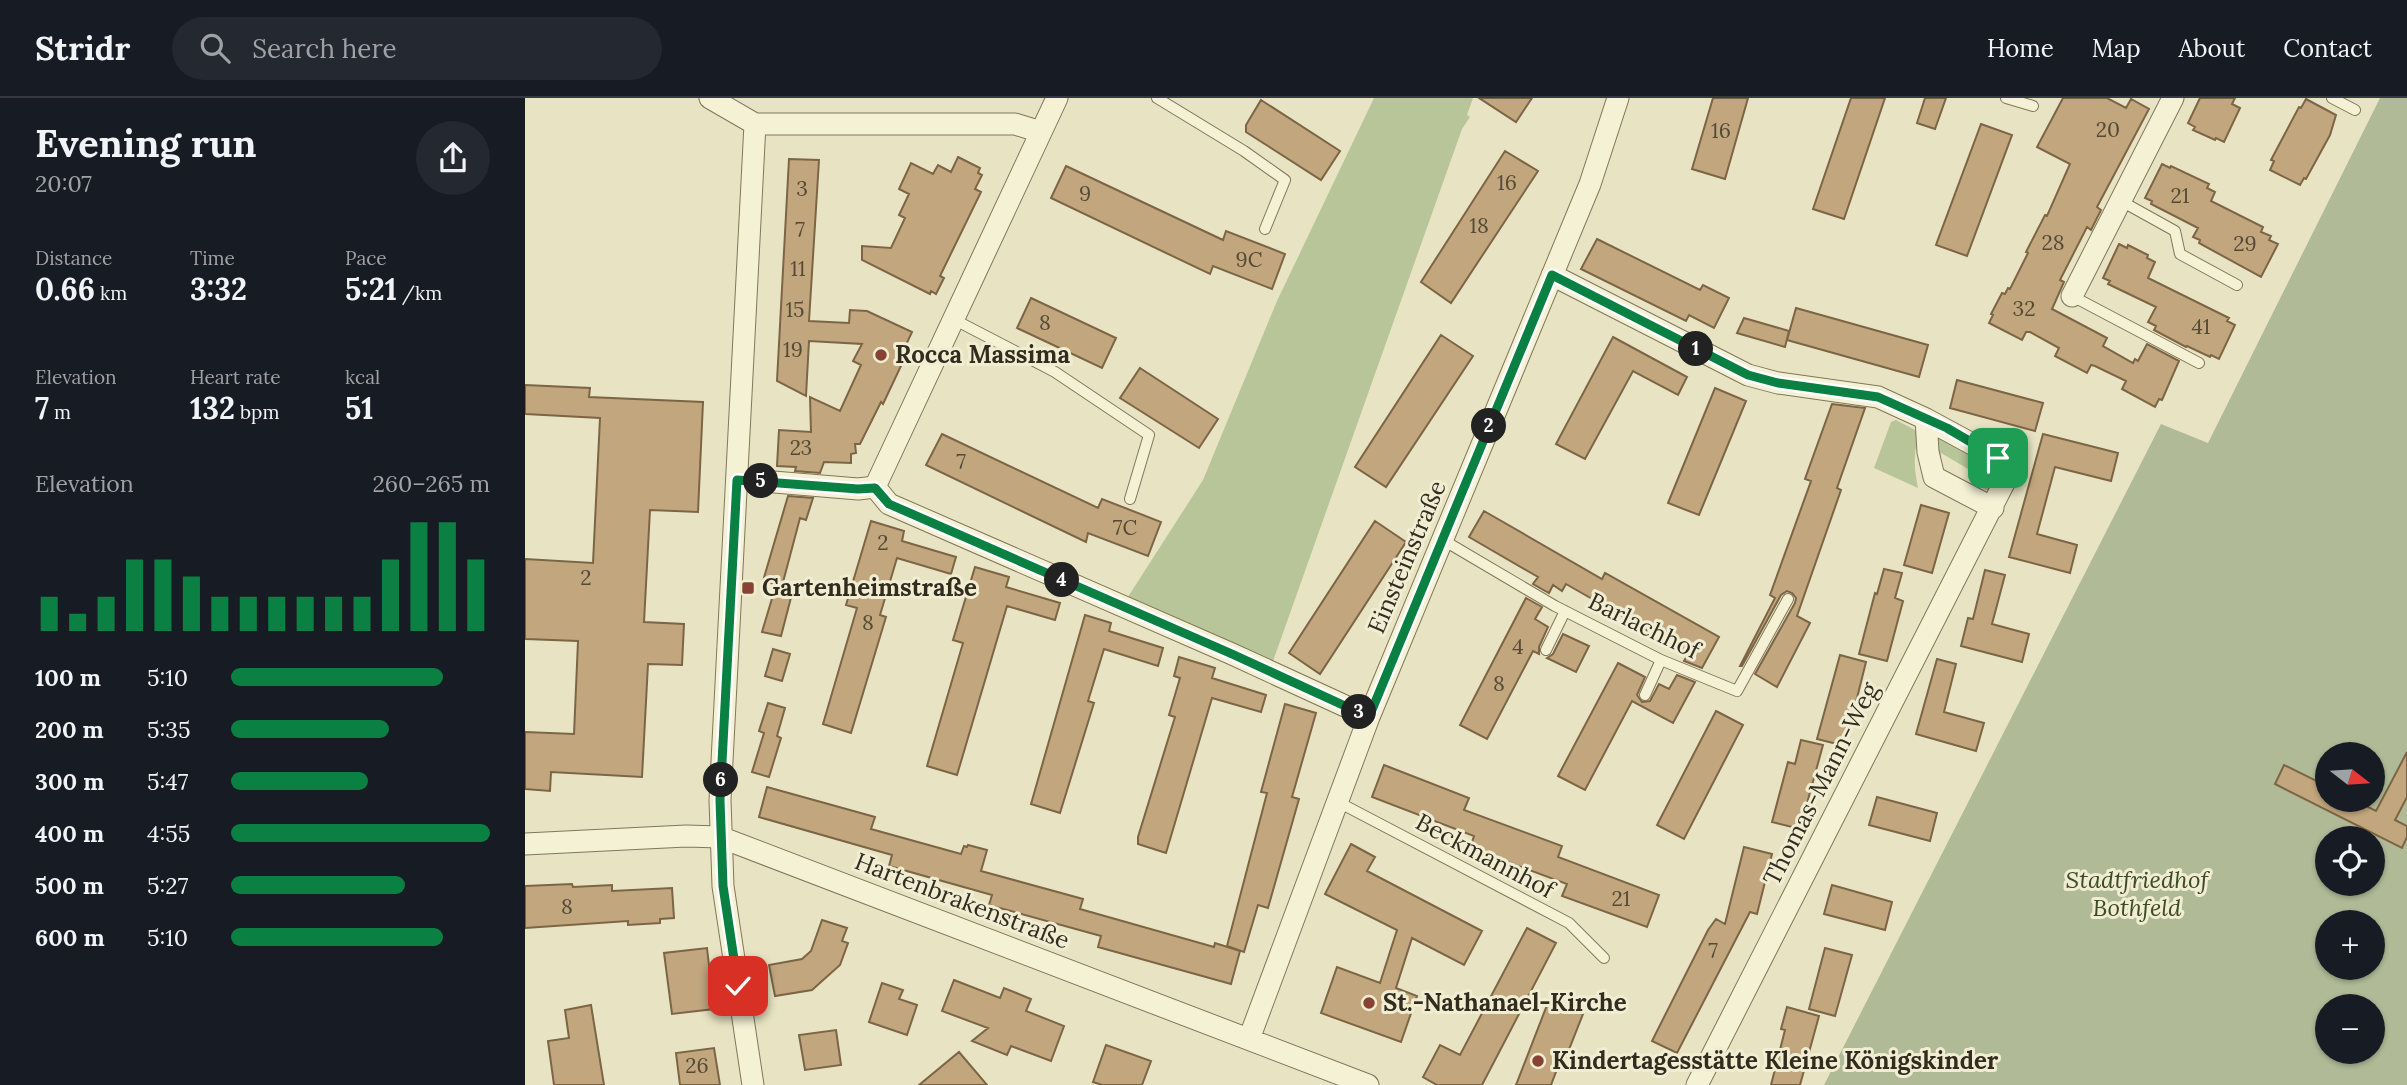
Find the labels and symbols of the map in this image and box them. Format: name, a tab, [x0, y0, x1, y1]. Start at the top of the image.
house number: 20	[2096, 116, 2120, 143]
house number: 16	[1711, 117, 1731, 144]
house number: 16	[1497, 169, 1517, 196]
house number: 3	[796, 175, 808, 202]
house number: 9	[1079, 180, 1091, 207]
house number: 21	[2171, 182, 2189, 209]
house number: 18	[1469, 212, 1489, 239]
house number: 7	[795, 216, 805, 243]
house number: 28	[2041, 229, 2065, 256]
house number: 29	[2233, 230, 2257, 257]
house number: 9C	[1236, 246, 1263, 273]
house number: 11	[790, 255, 806, 282]
house number: 32	[2013, 295, 2035, 322]
house number: 15	[785, 296, 805, 323]
house number: 8	[1039, 309, 1051, 336]
house number: 41	[2191, 313, 2211, 340]
pin: 1	[1679, 331, 1713, 366]
house number: 19	[783, 336, 803, 363]
place label: Rocca Massima	[895, 339, 1070, 370]
marker: Rocca Massima	[873, 347, 889, 363]
pin: 2	[1471, 408, 1507, 444]
pin	[1968, 428, 2028, 488]
house number: 23	[790, 434, 812, 461]
house number: 7	[956, 448, 966, 475]
pin: 5	[743, 464, 779, 498]
street label: Einsteinstraße	[1360, 476, 1453, 638]
house number: 7C	[1113, 514, 1137, 541]
house number: 2	[877, 529, 889, 556]
pin: 4	[1045, 562, 1079, 598]
house number: 2	[580, 564, 592, 591]
place label: Gartenheimstraße	[762, 572, 977, 603]
marker: Gartenheimstraße	[740, 580, 756, 596]
street label: Barlachhof	[1583, 585, 1707, 667]
house number: 8	[862, 609, 874, 636]
house number: 4	[1512, 633, 1524, 660]
house number: 8	[1493, 670, 1505, 697]
street label: Thomas-Mann-Weg	[1756, 676, 1886, 891]
pin: 3	[1341, 694, 1377, 730]
north arrow	[2315, 742, 2385, 812]
pin: 6	[703, 762, 739, 798]
street label: Beckmannhof	[1410, 806, 1562, 906]
street label: Hartenbrakenstraße	[850, 845, 1074, 956]
park label: Stadtfriedhof Bothfeld	[2066, 864, 2211, 923]
house number: 21	[1612, 885, 1630, 912]
house number: 8	[561, 893, 573, 920]
house number: 7	[1708, 937, 1718, 964]
pin	[708, 956, 768, 1016]
place label: St.-Nathanael-Kirche	[1383, 987, 1627, 1018]
marker: St.-Nathanael-Kirche	[1361, 995, 1377, 1011]
place label: Kindertagesstätte Kleine Königskinder	[1552, 1045, 1999, 1076]
house number: 26	[685, 1052, 709, 1079]
marker: Kindertagesstätte Kleine Königskinder	[1530, 1053, 1546, 1069]

